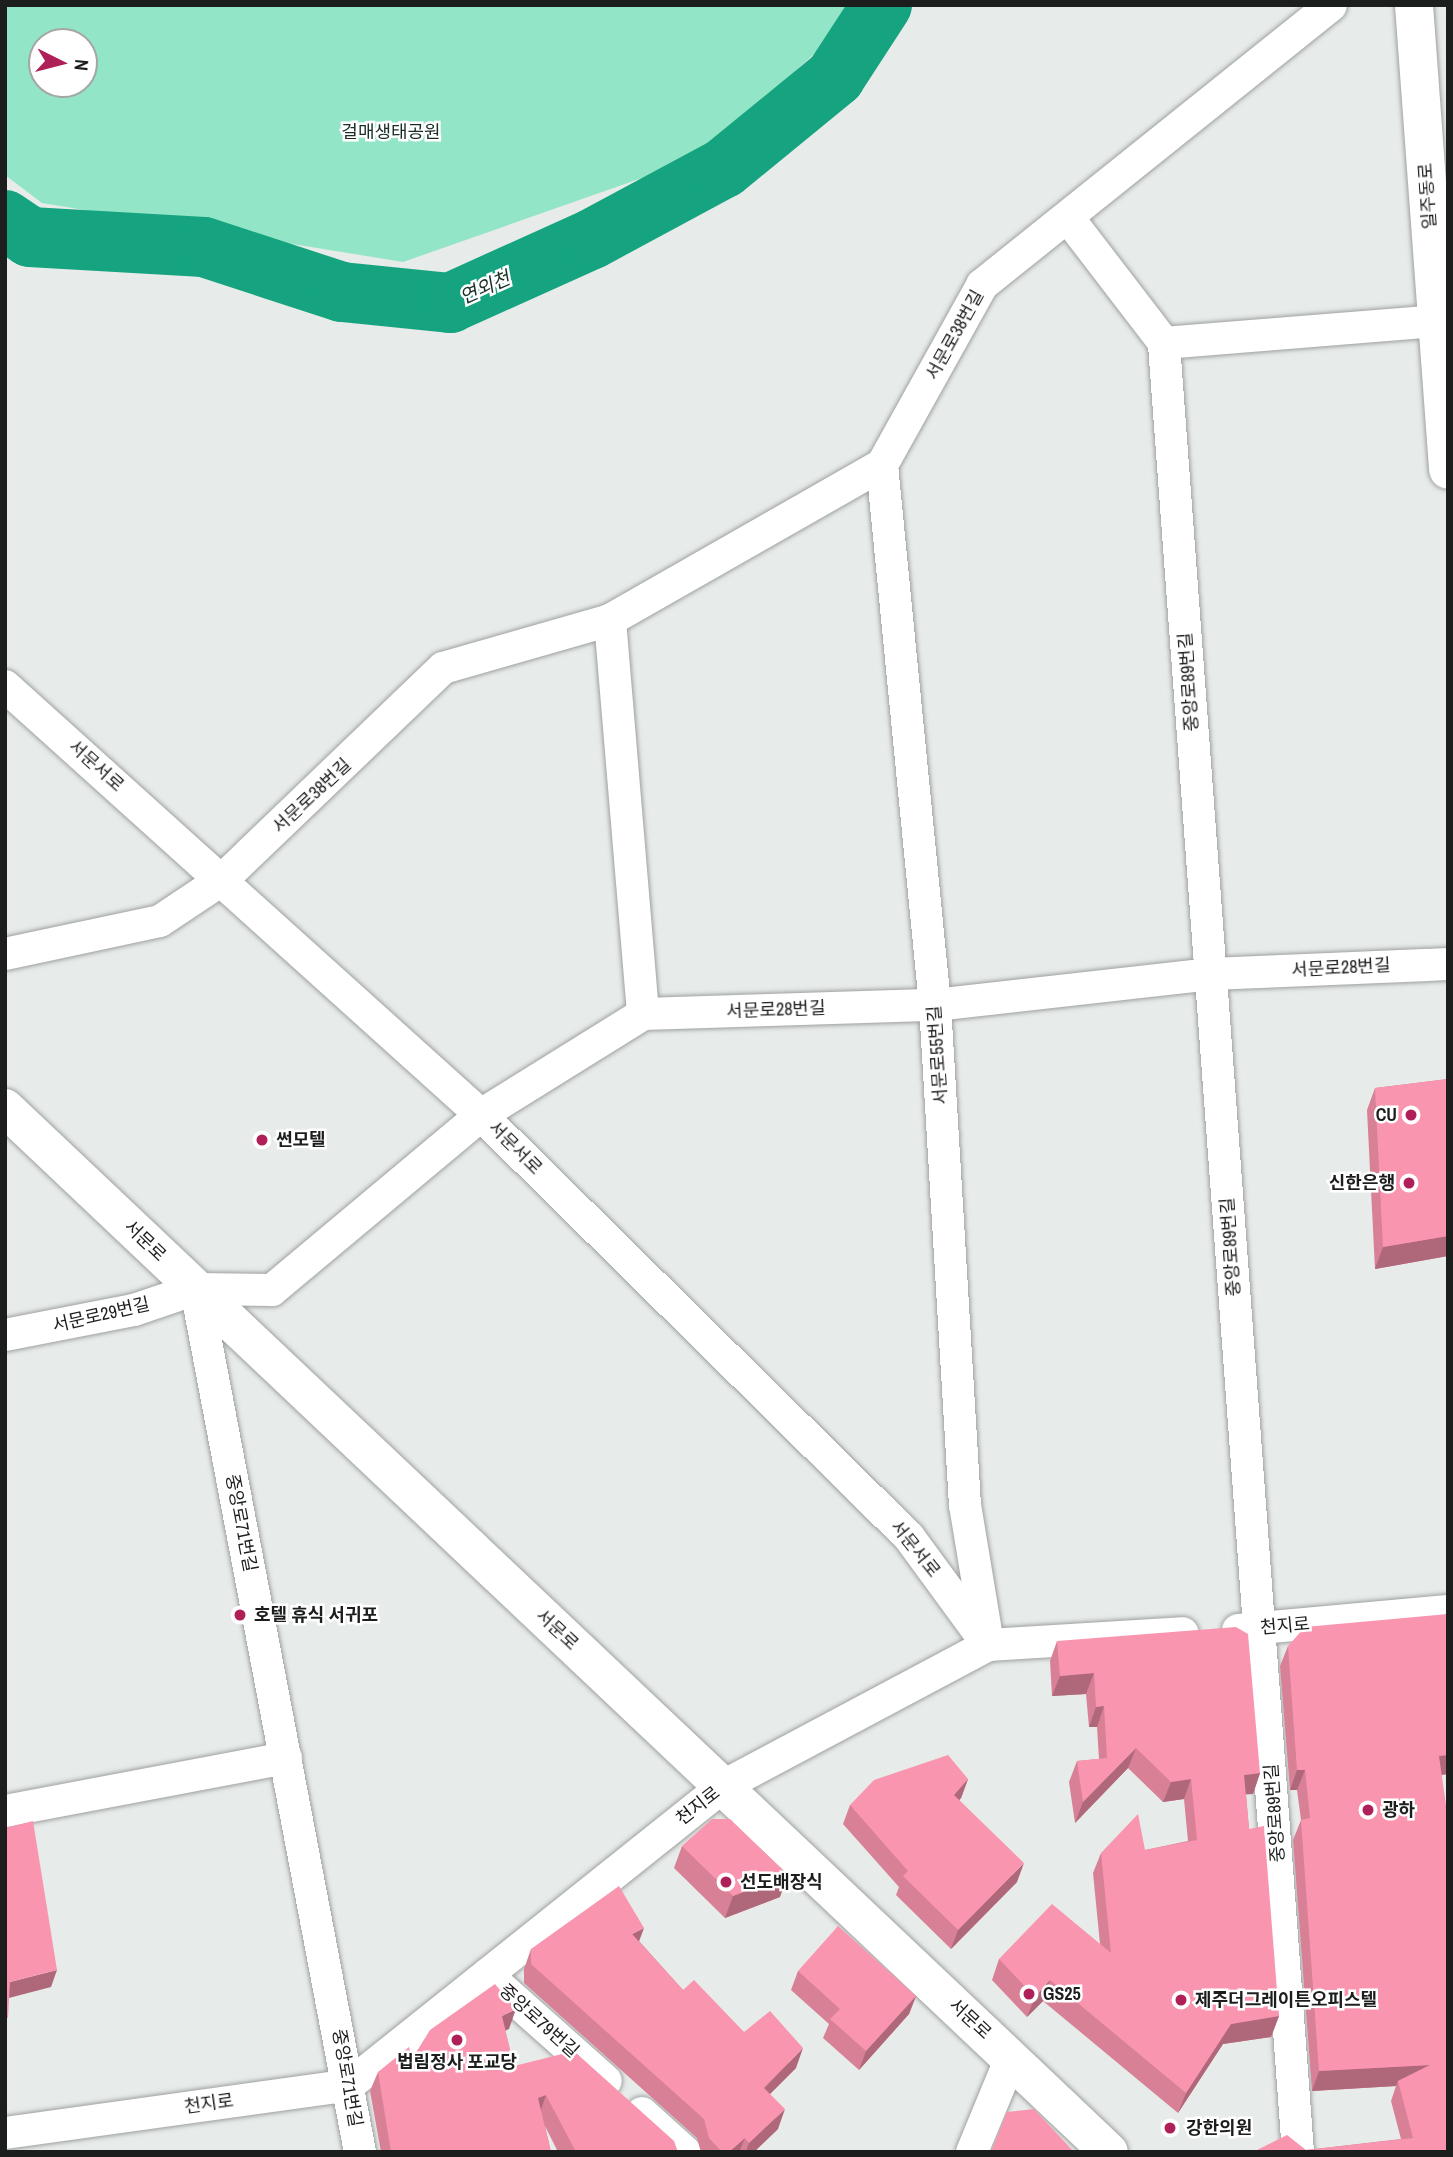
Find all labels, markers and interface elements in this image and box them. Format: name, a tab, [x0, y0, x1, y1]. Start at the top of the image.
north arrow	[28, 28, 98, 98]
text: N	[68, 58, 95, 72]
park label: 걸매생태공원	[341, 121, 441, 143]
street label: 일주동로	[1415, 162, 1441, 230]
water label: 연외천	[456, 267, 514, 309]
street label: 서문로38번길	[922, 286, 988, 384]
street label: 중앙로89번길	[1175, 632, 1203, 732]
street label: 서문서로	[64, 736, 128, 796]
street label: 서문로38번길	[268, 754, 356, 838]
street label: 서문로28번길	[1291, 955, 1391, 981]
street label: 서문로28번길	[726, 997, 826, 1023]
street label: 서문로55번길	[924, 1005, 952, 1105]
place label: CU	[1376, 1104, 1397, 1126]
marker: CU	[1403, 1107, 1419, 1123]
street label: 서문서로	[484, 1117, 546, 1179]
place label: 썬모텔	[276, 1129, 326, 1151]
marker: 썬모텔	[254, 1132, 270, 1148]
place label: 신한은행	[1329, 1172, 1395, 1194]
marker: 신한은행	[1401, 1175, 1417, 1191]
street label: 중앙로89번길	[1217, 1197, 1245, 1297]
street label: 서문로	[120, 1216, 170, 1266]
street label: 서문로29번길	[50, 1293, 152, 1337]
street label: 중앙로71번길	[221, 1472, 261, 1574]
street label: 서문서로	[886, 1516, 944, 1582]
place label: 호텔 휴식 서귀포	[254, 1604, 378, 1626]
street label: 서문로	[531, 1605, 583, 1655]
marker: 호텔 휴식 서귀포	[232, 1607, 248, 1623]
street label: 천지로	[1259, 1613, 1311, 1639]
street label: 중앙로89번길	[1261, 1763, 1289, 1863]
street label: 천지로	[672, 1782, 724, 1830]
place label: 광하	[1382, 1799, 1415, 1821]
marker: 광하	[1360, 1802, 1376, 1818]
place label: 선도배장식	[740, 1871, 823, 1893]
marker: 선도배장식	[718, 1874, 734, 1890]
street label: 중앙로79번길	[495, 1980, 583, 2062]
place label: GS25	[1043, 1983, 1081, 2005]
marker: GS25	[1021, 1986, 1037, 2002]
place label: 제주더그레이튼오피스텔	[1195, 1989, 1377, 2011]
marker: 제주더그레이튼오피스텔	[1173, 1992, 1189, 2008]
street label: 서문로	[944, 1994, 996, 2044]
street label: 중앙로71번길	[328, 2027, 366, 2129]
marker: 법림정사 포교당	[449, 2032, 465, 2048]
place label: 법림정사 포교당	[397, 2051, 517, 2073]
street label: 천지로	[183, 2090, 235, 2118]
place label: 강한의원	[1186, 2117, 1252, 2139]
marker: 강한의원	[1160, 2118, 1180, 2138]

